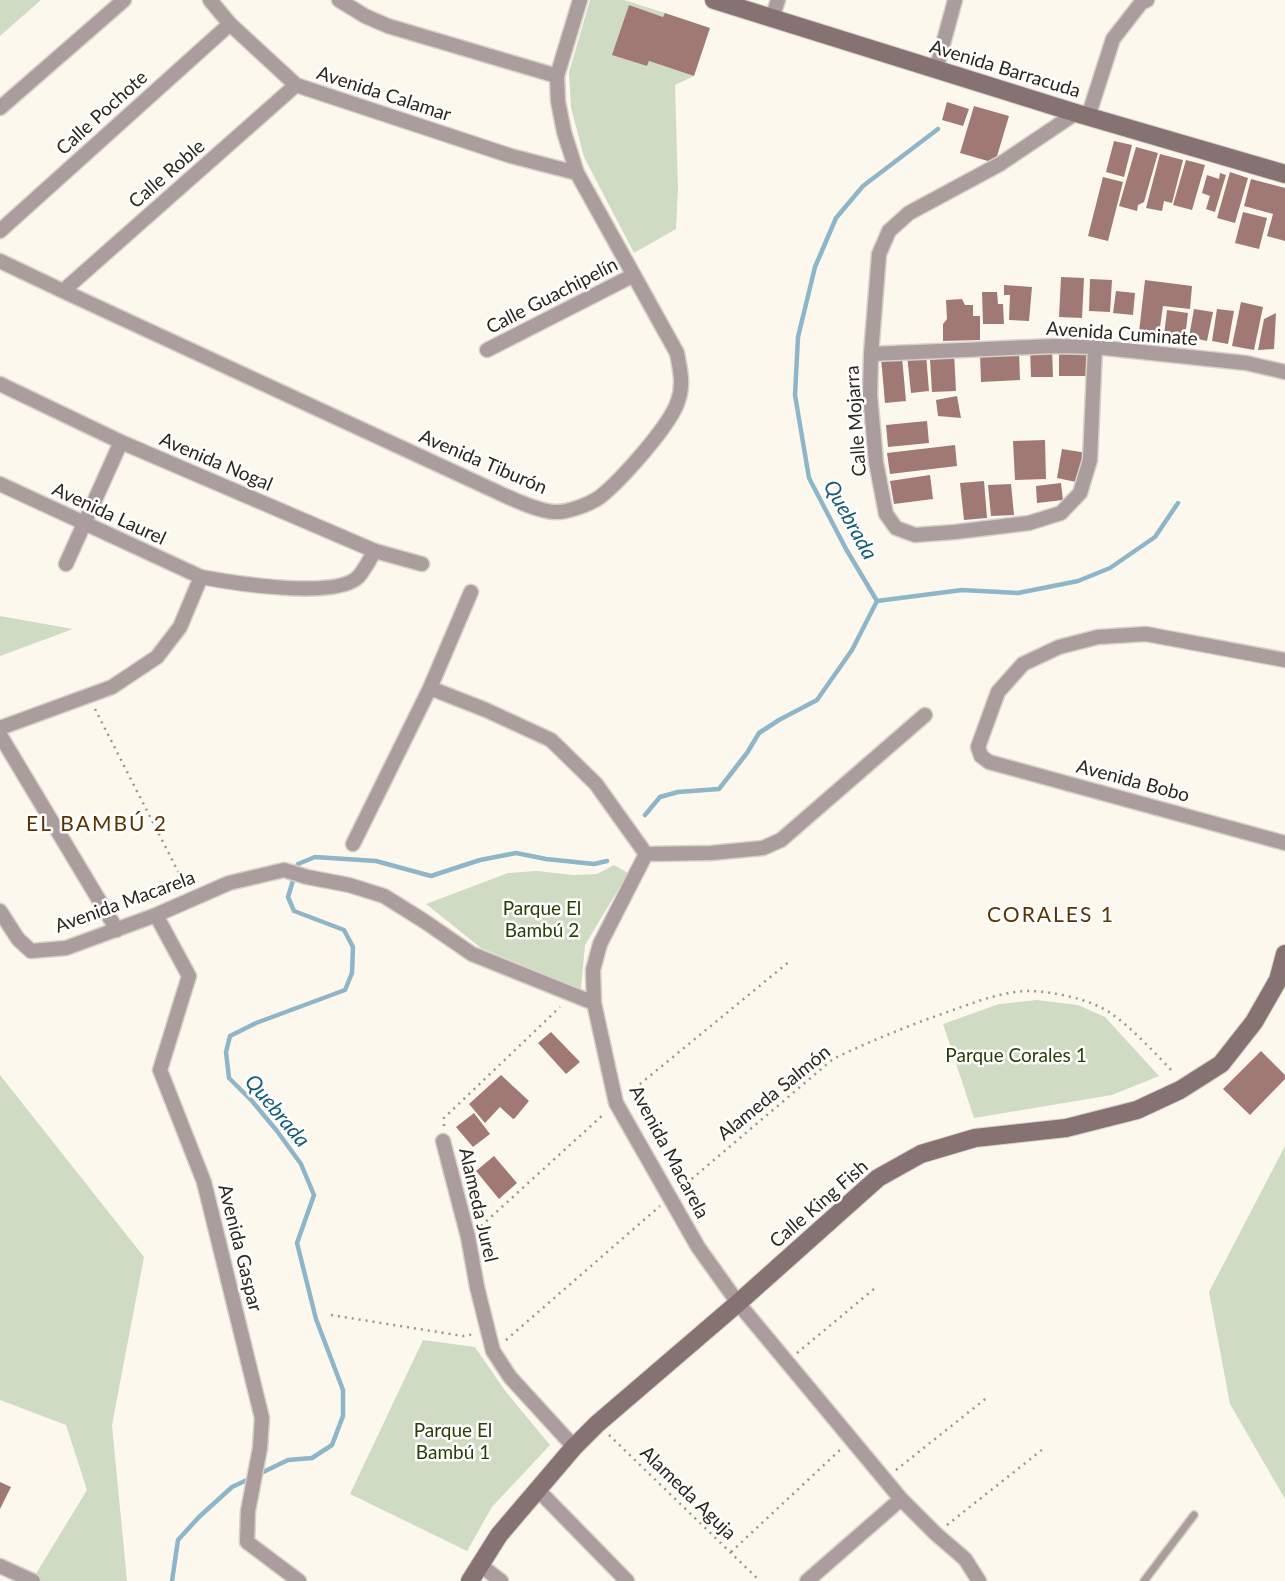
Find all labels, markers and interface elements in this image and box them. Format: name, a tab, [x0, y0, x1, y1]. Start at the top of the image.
street label: Avenida Barracuda	[927, 35, 1083, 103]
street label: Avenida Calamar	[314, 62, 454, 126]
street label: Calle Pochote	[52, 66, 152, 160]
street label: Calle Roble	[124, 135, 210, 213]
street label: Calle Guachipelín	[483, 253, 621, 339]
street label: Avenida Cuminate	[1045, 317, 1199, 351]
street label: Calle Mojarra	[841, 365, 871, 477]
street label: Avenida Tiburón	[416, 425, 550, 499]
street label: Avenida Nogal	[156, 428, 276, 496]
water label: Quebrada	[818, 476, 882, 564]
street label: Avenida Laurel	[49, 478, 169, 550]
street label: Avenida Bobo	[1074, 755, 1192, 807]
district label: EL BAMBÚ 2	[27, 811, 167, 837]
street label: Avenida Macarela	[52, 866, 198, 938]
park label: Parque El Bambú 2	[503, 898, 581, 942]
district label: CORALES 1	[988, 902, 1114, 928]
street label: Alameda Salmón	[713, 1041, 835, 1145]
park label: Parque Corales 1	[945, 1045, 1087, 1067]
water label: Quebrada	[239, 1070, 315, 1152]
street label: Avenida Macarela	[624, 1081, 714, 1223]
street label: Alameda Jurel	[454, 1146, 502, 1264]
street label: Calle King Fish	[765, 1155, 873, 1253]
street label: Avenida Gaspar	[213, 1182, 267, 1314]
park label: Parque El Bambú 1	[414, 1420, 492, 1464]
street label: Alameda Aguja	[635, 1441, 741, 1545]

